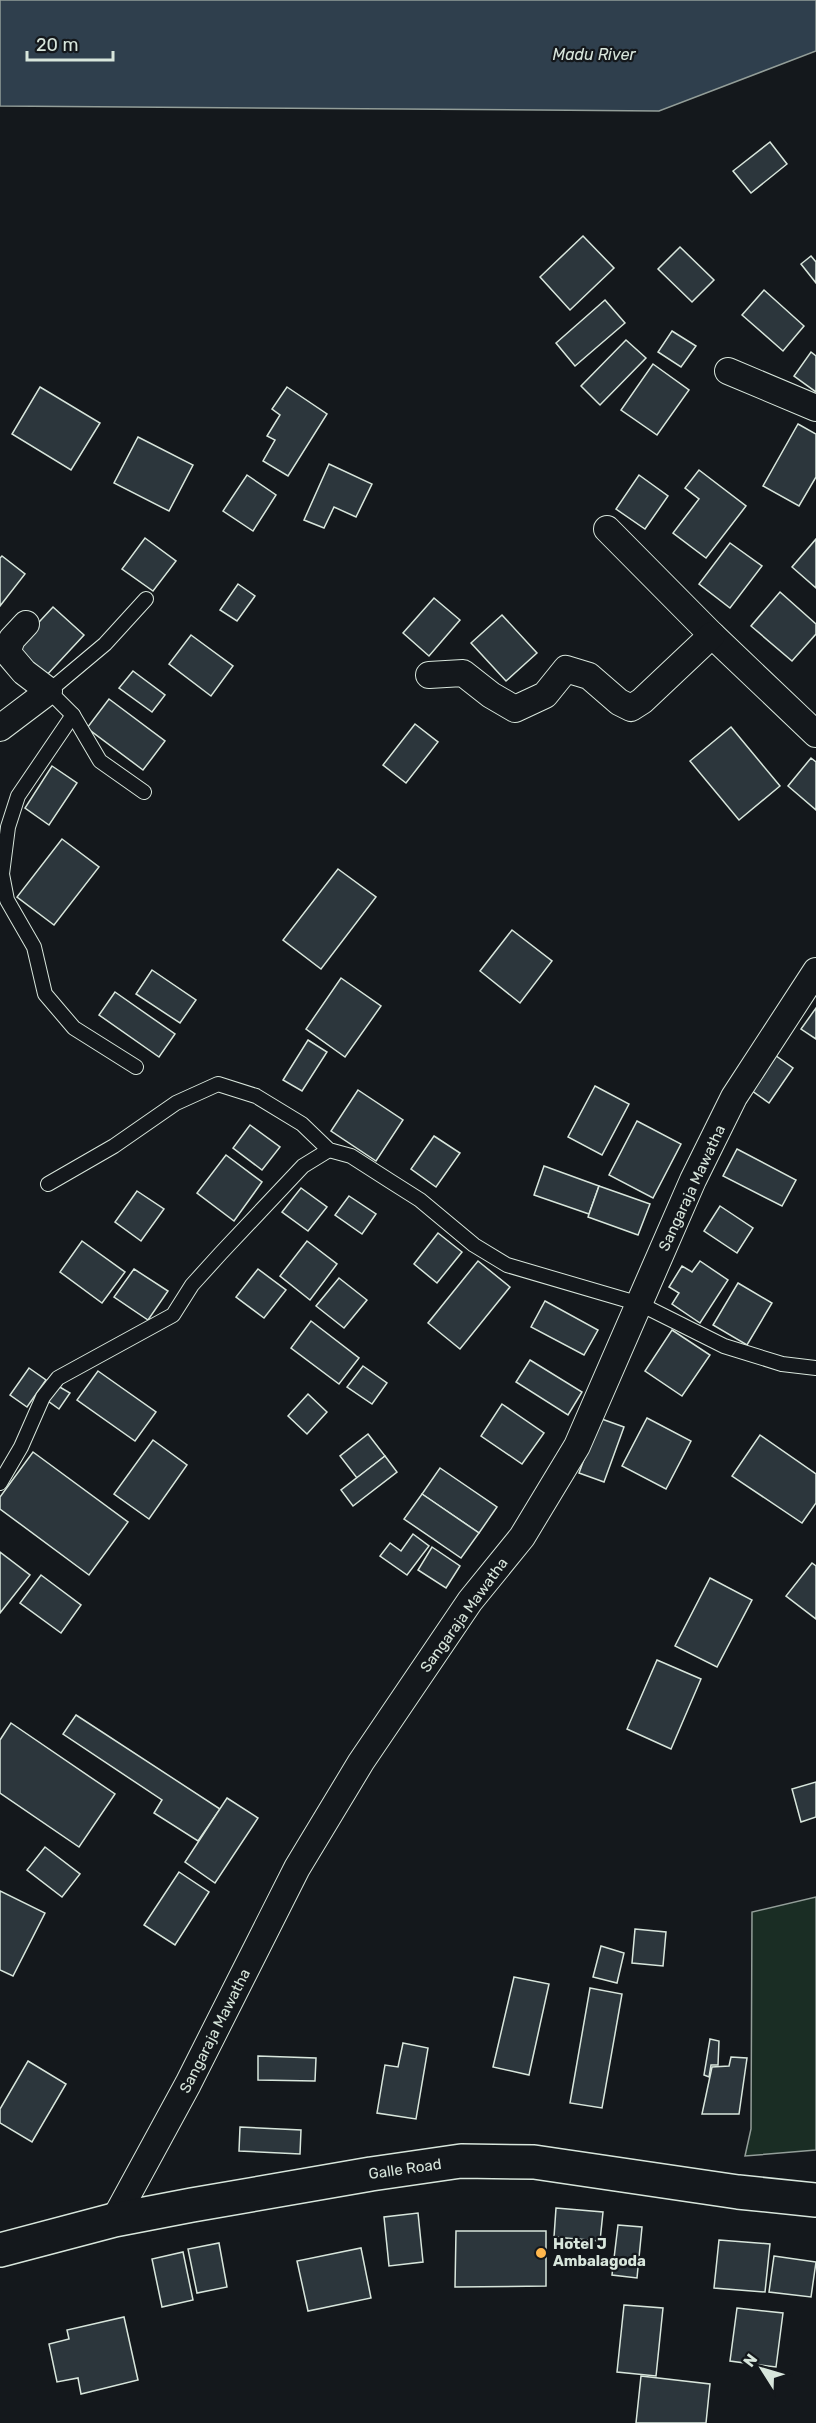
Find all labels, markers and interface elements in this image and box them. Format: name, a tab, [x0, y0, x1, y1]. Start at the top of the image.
scale bar	[27, 24, 112, 62]
text: 20 m	[36, 34, 78, 56]
water label: Madu River	[552, 45, 636, 64]
street label: Sangaraja Mawatha	[655, 1122, 729, 1254]
street label: Sangaraja Mawatha	[416, 1554, 512, 1676]
street label: Sangaraja Mawatha	[176, 1966, 254, 2096]
street label: Galle Road	[367, 2155, 443, 2183]
place label: Hotel J Ambalagoda	[553, 2235, 646, 2270]
marker: Hotel J Ambalagoda	[534, 2246, 548, 2260]
north arrow	[732, 2339, 792, 2399]
text: N	[739, 2350, 761, 2371]

